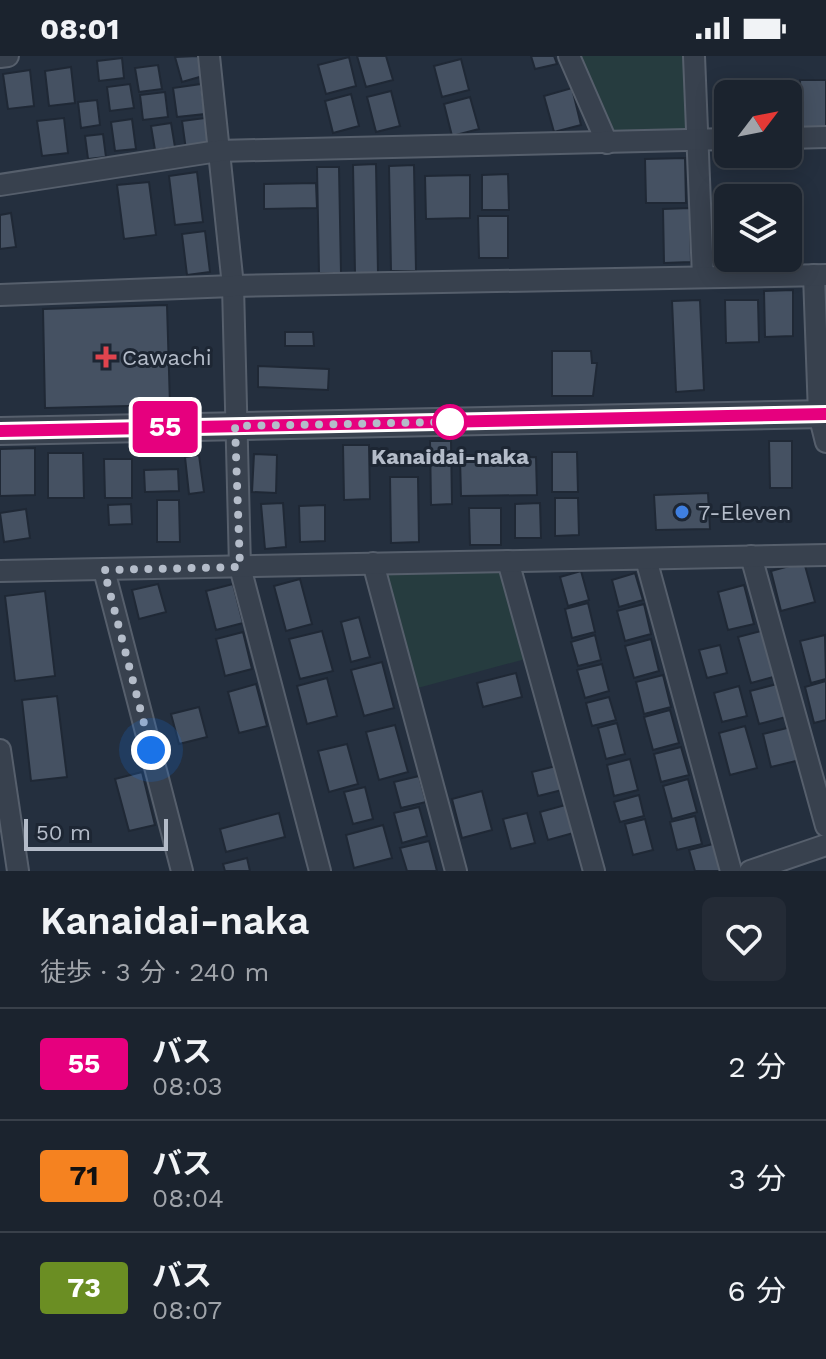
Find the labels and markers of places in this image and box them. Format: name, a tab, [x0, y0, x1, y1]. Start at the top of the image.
place label: Cawachi	[122, 345, 212, 370]
marker: Cawachi	[97, 348, 115, 366]
marker: Kanaidai-naka	[433, 405, 467, 439]
place label: Kanaidai-naka	[371, 444, 529, 469]
place label: 7-Eleven	[698, 500, 791, 525]
marker: 7-Eleven	[673, 503, 691, 521]

